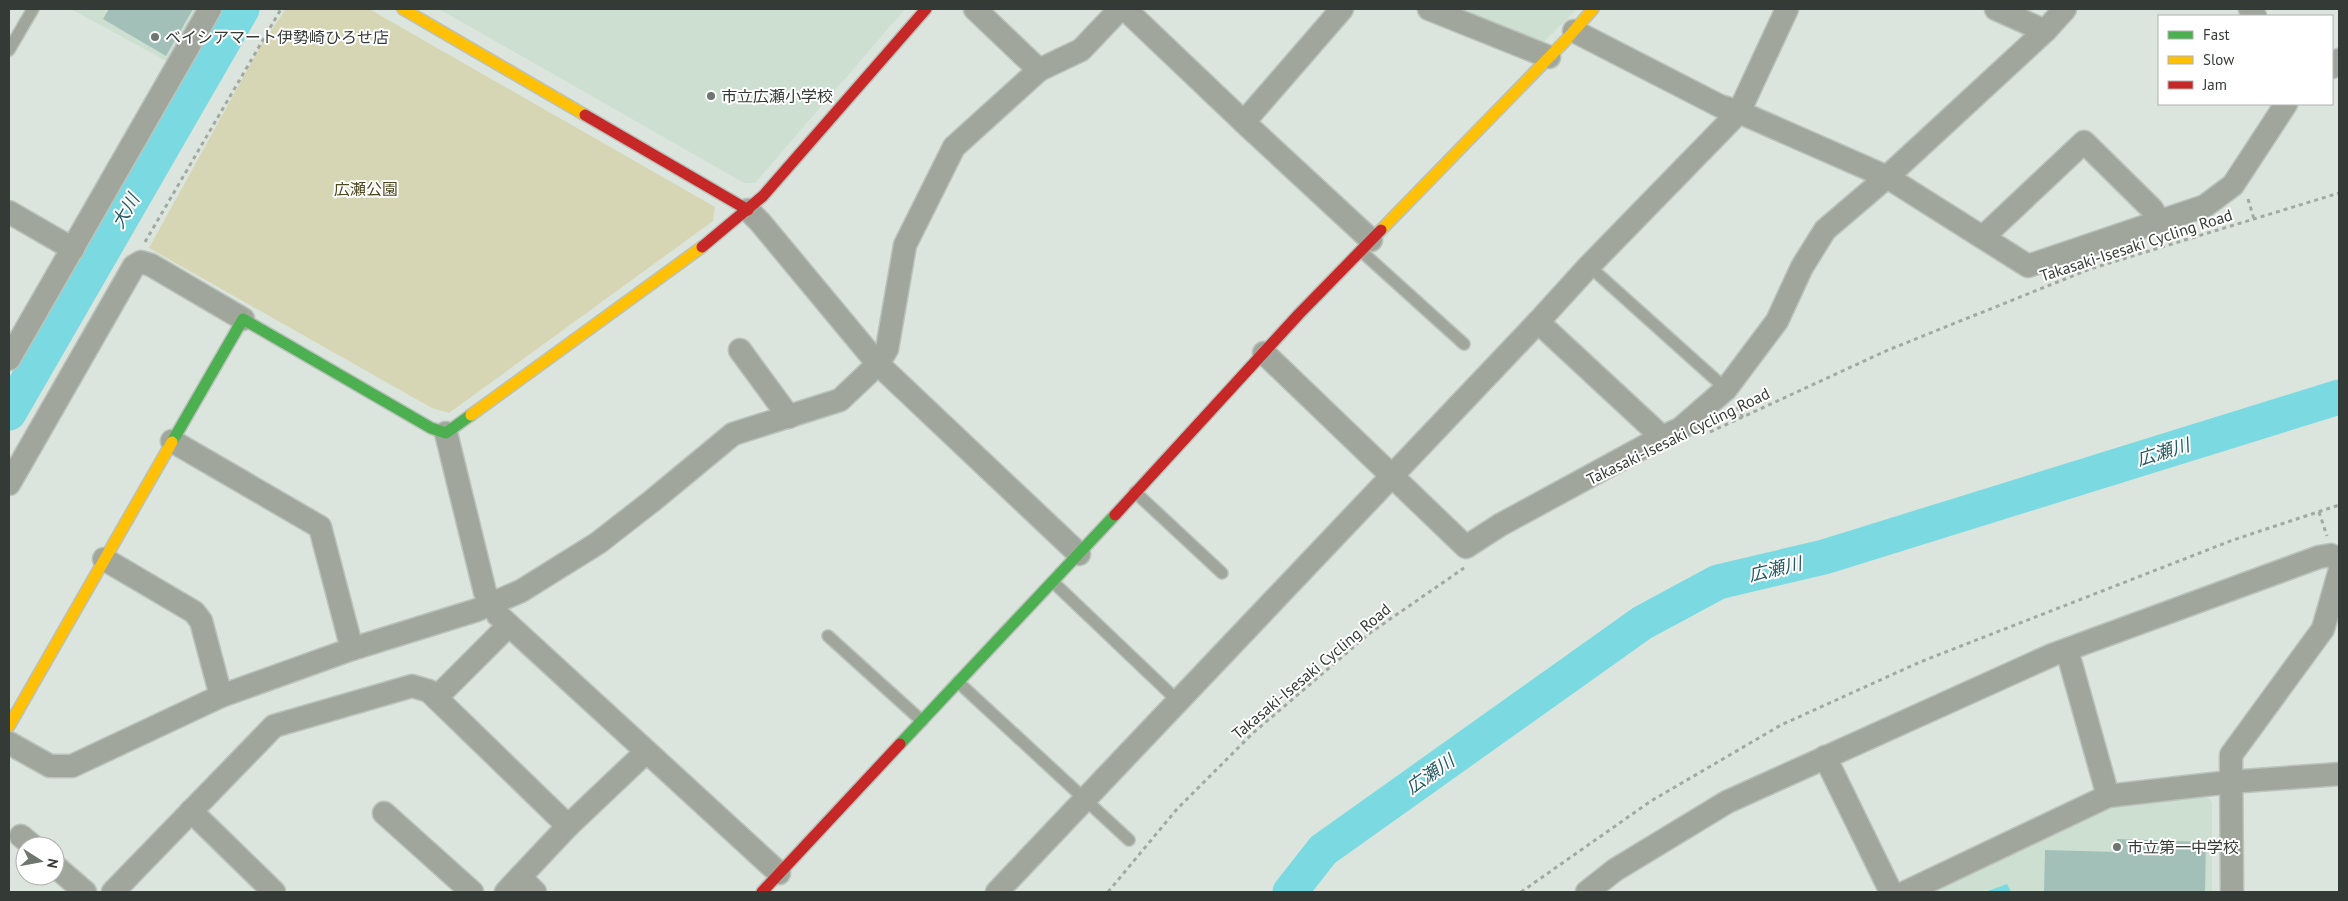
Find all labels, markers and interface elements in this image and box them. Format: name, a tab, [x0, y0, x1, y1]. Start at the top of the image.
legend	[2158, 15, 2333, 105]
text: Fast	[2203, 25, 2230, 44]
place label: ベイシアマート伊勢崎ひろせ店	[165, 27, 389, 47]
marker: ベイシアマート伊勢崎ひろせ店	[149, 31, 161, 43]
text: Slow	[2203, 50, 2234, 69]
text: Jam	[2202, 75, 2227, 94]
place label: 市立広瀬小学校	[721, 86, 833, 106]
marker: 市立広瀬小学校	[705, 90, 717, 102]
park label: 広瀬公園	[334, 179, 398, 199]
water label: 大川	[106, 188, 145, 232]
street label: Takasaki-Isesaki Cycling Road	[2037, 204, 2235, 286]
street label: Takasaki-Isesaki Cycling Road	[1583, 383, 1773, 489]
water label: 広瀬川	[2134, 433, 2194, 471]
water label: 広瀬川	[1746, 551, 1806, 586]
street label: Takasaki-Isesaki Cycling Road	[1228, 599, 1394, 743]
water label: 広瀬川	[1401, 748, 1460, 799]
north arrow	[15, 836, 65, 886]
place label: 市立第一中学校	[2127, 837, 2239, 857]
marker: 市立第一中学校	[2111, 841, 2123, 853]
text: N	[43, 857, 62, 870]

